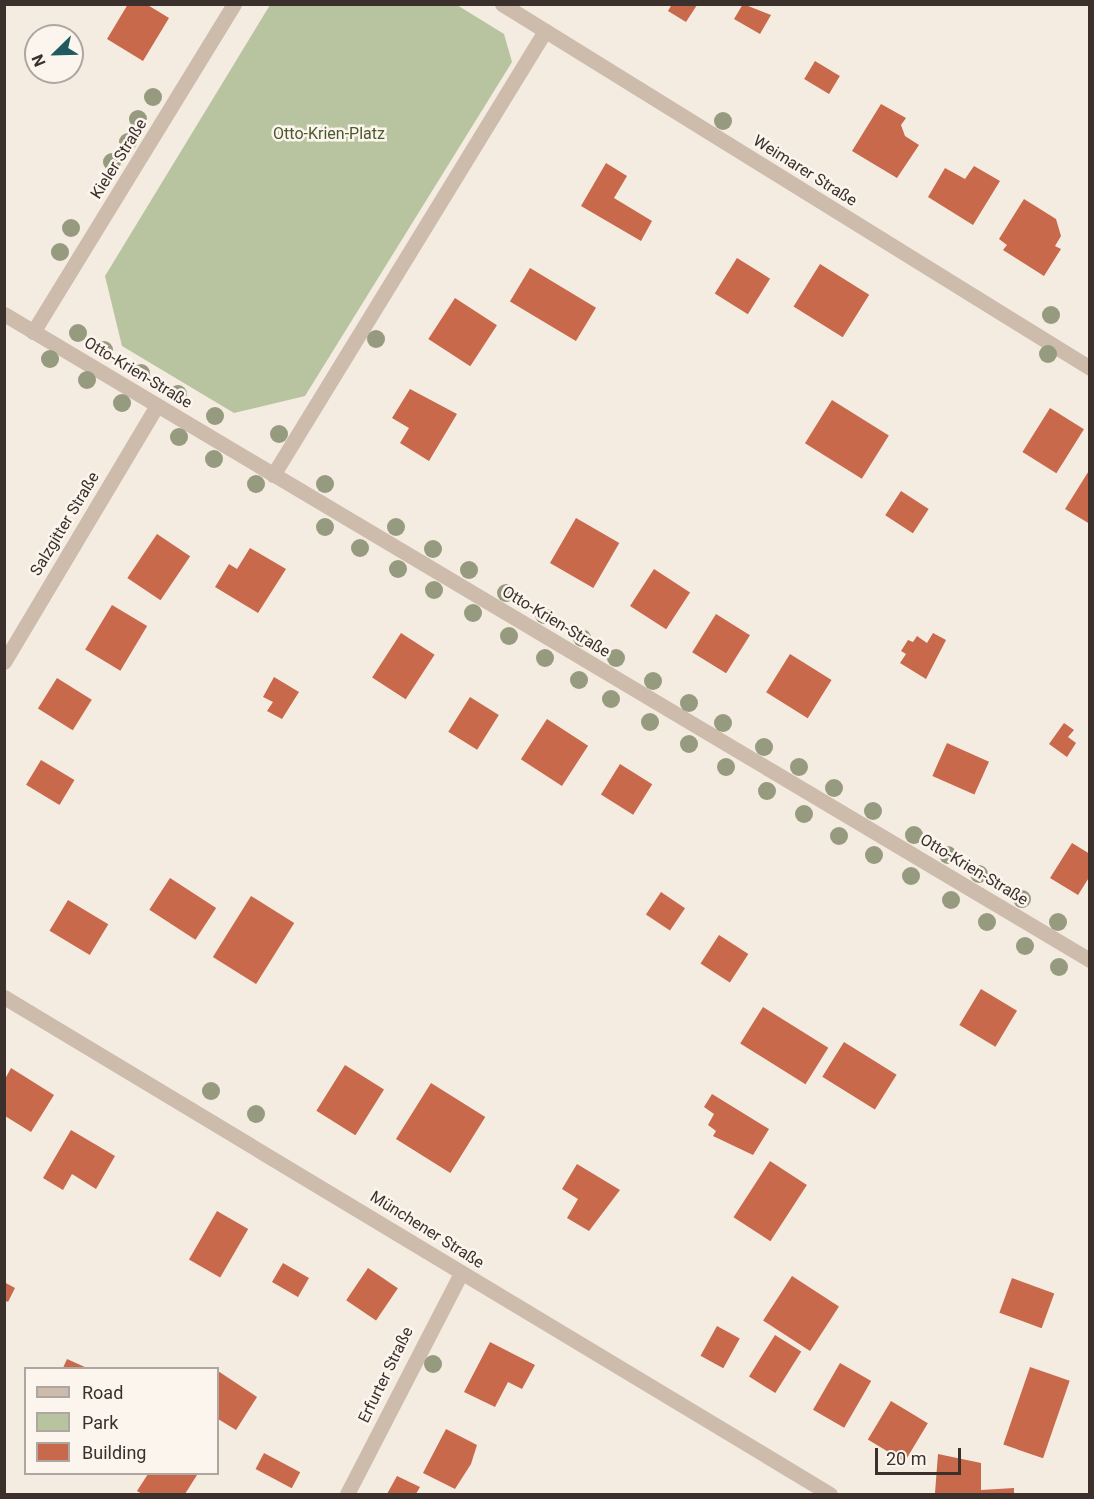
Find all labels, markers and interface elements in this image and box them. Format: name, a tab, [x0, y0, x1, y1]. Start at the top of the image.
north arrow	[24, 24, 84, 84]
text: N	[28, 52, 50, 69]
street label: Kieler Straße	[87, 115, 151, 203]
park label: Otto-Krien-Platz	[273, 124, 385, 144]
street label: Weimarer Straße	[750, 131, 860, 211]
street label: Otto-Krien-Straße	[81, 333, 195, 413]
street label: Salzgitter Straße	[26, 469, 104, 579]
street label: Otto-Krien-Straße	[499, 582, 613, 662]
street label: Otto-Krien-Straße	[917, 830, 1031, 910]
street label: Münchener Straße	[367, 1187, 487, 1273]
street label: Erfurter Straße	[354, 1324, 418, 1426]
legend	[24, 1367, 219, 1475]
text: Road	[82, 1382, 123, 1403]
text: Park	[82, 1412, 118, 1433]
scale bar	[878, 1436, 964, 1474]
text: Building	[82, 1442, 146, 1463]
text: 20 m	[886, 1448, 926, 1469]

